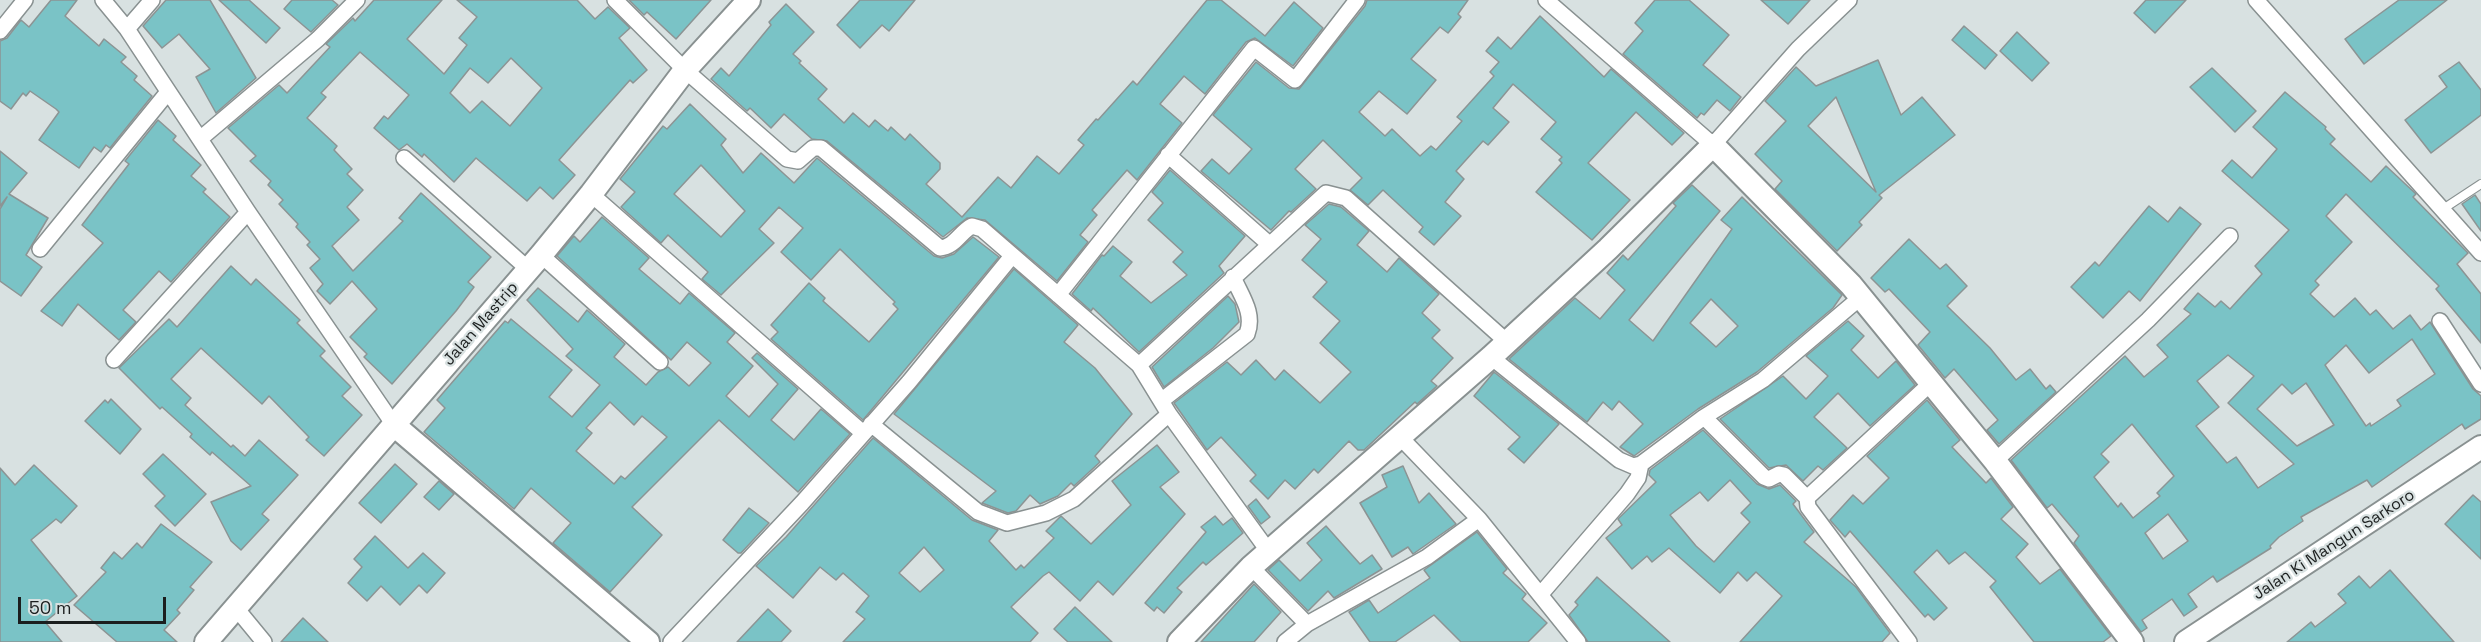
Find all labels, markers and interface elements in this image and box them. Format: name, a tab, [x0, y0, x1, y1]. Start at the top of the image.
street label: Jalan Mastrip	[440, 278, 522, 370]
street label: Jalan Ki Mangun Sarkoro	[2250, 486, 2418, 604]
scale bar	[21, 585, 170, 623]
text: 50 m	[29, 596, 71, 619]

